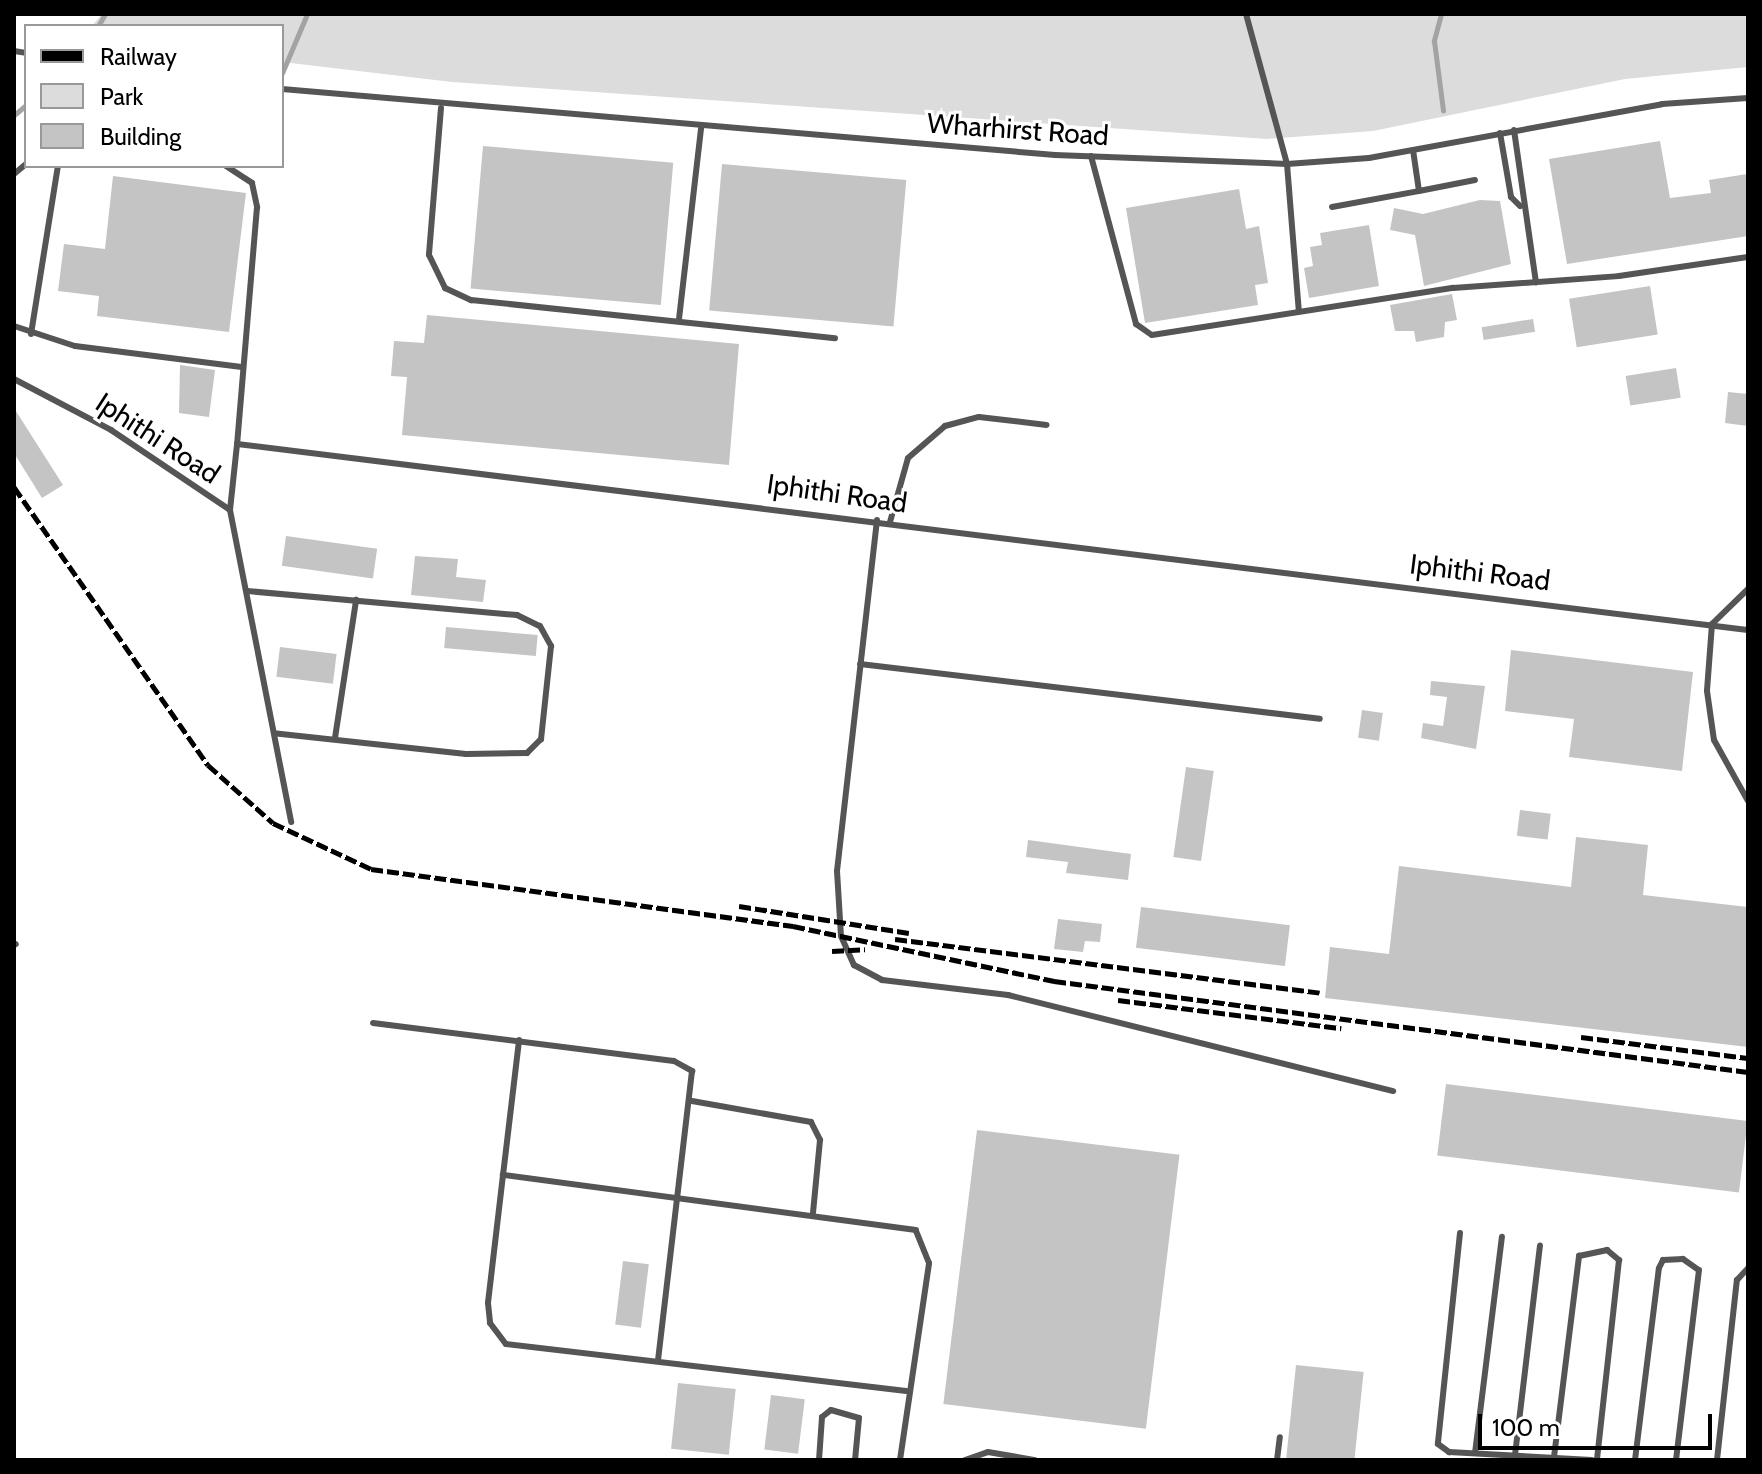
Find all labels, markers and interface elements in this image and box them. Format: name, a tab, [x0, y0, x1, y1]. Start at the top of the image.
legend	[24, 24, 284, 168]
text: Railway	[100, 42, 177, 71]
text: Park	[100, 82, 143, 111]
street label: Wharhirst Road	[926, 106, 1110, 152]
text: Building	[100, 122, 181, 151]
street label: Iphithi Road	[90, 385, 226, 491]
street label: Iphithi Road	[765, 467, 909, 519]
street label: Iphithi Road	[1408, 547, 1552, 597]
scale bar	[1482, 1398, 1716, 1448]
text: 100 m	[1492, 1413, 1560, 1442]

